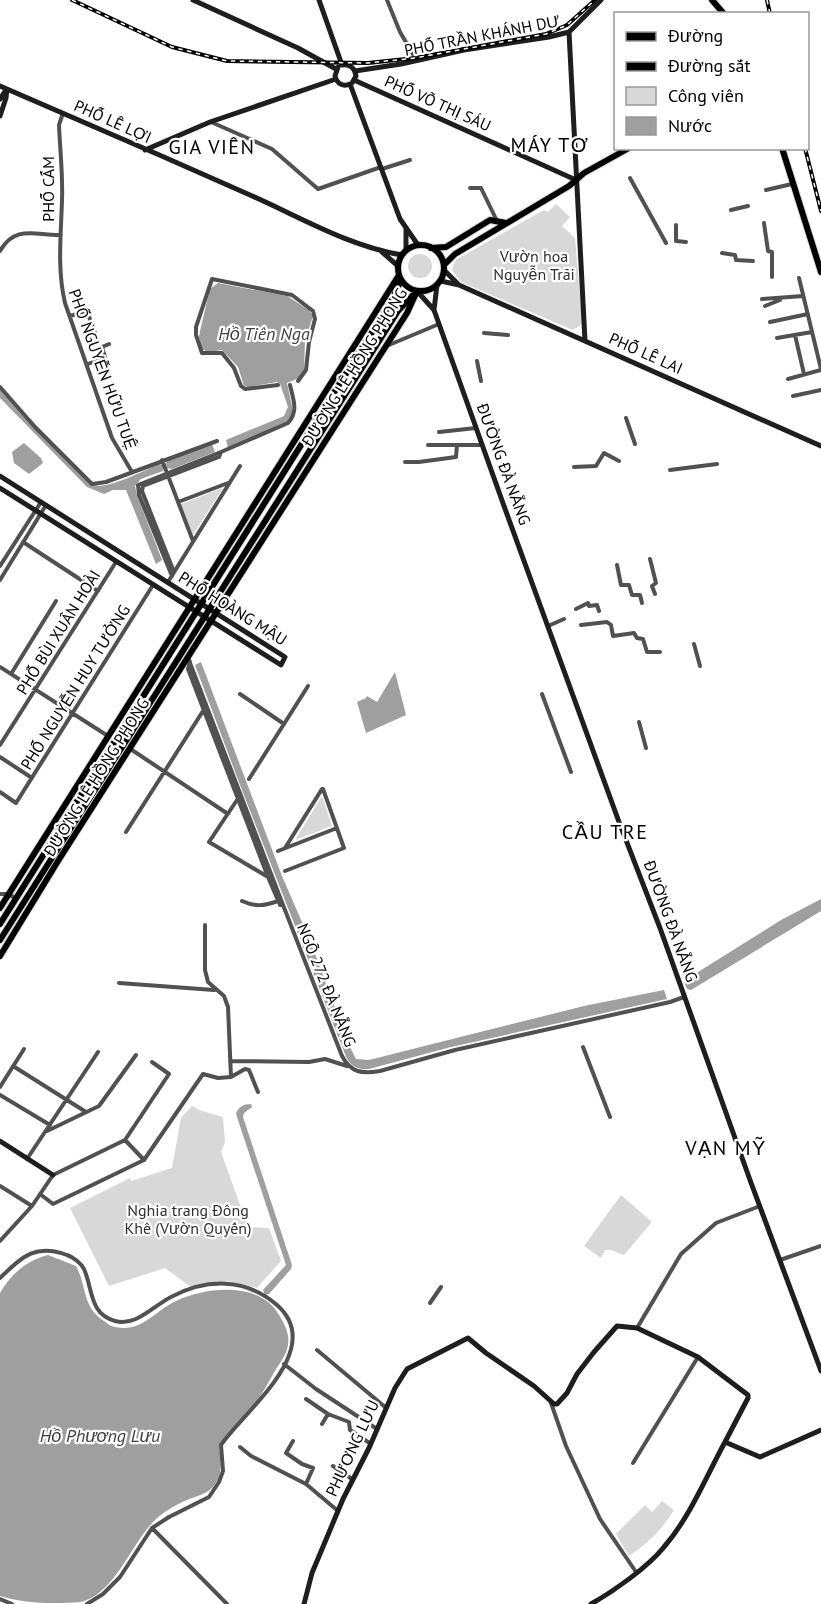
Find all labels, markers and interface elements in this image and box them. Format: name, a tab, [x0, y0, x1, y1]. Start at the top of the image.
street label: PHỐ TRẦN KHÁNH DƯ	[402, 10, 562, 60]
legend	[614, 12, 809, 150]
text: Đường	[667, 24, 723, 47]
text: Đường sắt	[667, 54, 751, 77]
street label: PHỐ VÕ THỊ SÁU	[382, 71, 494, 135]
text: Công viên	[668, 84, 744, 107]
street label: PHỐ LÊ LỢI	[71, 95, 155, 147]
text: Nước	[668, 114, 712, 137]
district label: MÁY TƠ	[511, 132, 589, 158]
district label: GIA VIÊN	[168, 134, 256, 160]
street label: PHỐ CẤM	[38, 156, 58, 222]
park label: Vườn hoa Nguyễn Trãi	[493, 246, 575, 284]
street label: ĐƯỜNG LÊ HỒNG PHONG	[296, 284, 411, 451]
street label: PHỐ NGUYỄN HỮU TUỆ	[65, 286, 141, 452]
water label: Hồ Tiên Nga	[218, 322, 310, 345]
street label: PHỐ LÊ LAI	[606, 328, 686, 378]
street label: ĐƯỜNG ĐÀ NẴNG	[472, 400, 535, 527]
street label: PHỐ BÙI XUÂN HOÀI	[12, 566, 104, 698]
street label: PHỐ HOÀNG MẬU	[175, 567, 291, 649]
street label: PHỐ NGUYỄN HUY TƯỞNG	[16, 601, 134, 773]
street label: ĐƯỜNG LÊ HỒNG PHONG	[38, 694, 153, 861]
district label: CẦU TRE	[562, 819, 648, 845]
street label: ĐƯỜNG ĐÀ NẴNG	[639, 857, 702, 984]
street label: NGÕ 272 ĐÀ NẴNG	[293, 920, 361, 1050]
district label: VẠN MỸ	[684, 1135, 767, 1161]
park label: Nghia trang Đông Khê (Vườn Quyến)	[124, 1200, 252, 1238]
street label: PHƯƠNG LƯU	[321, 1397, 383, 1499]
water label: Hồ Phương Lưu	[40, 1424, 160, 1447]

